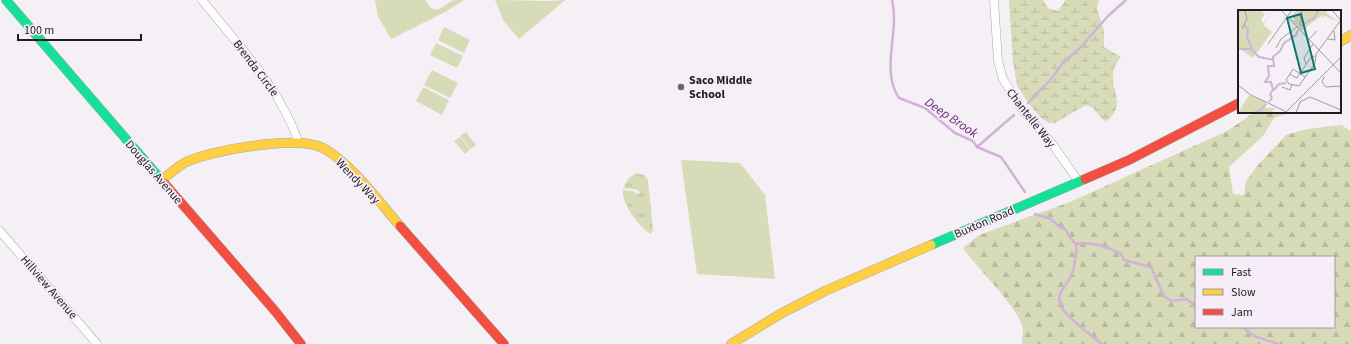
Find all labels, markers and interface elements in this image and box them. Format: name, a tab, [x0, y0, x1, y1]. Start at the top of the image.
inset map	[1238, 10, 1341, 113]
scale bar	[18, 16, 141, 42]
text: 100 m	[24, 22, 54, 39]
street label: Brenda Circle	[229, 36, 283, 100]
place label: Saco Middle School	[689, 72, 752, 103]
marker: Saco Middle School	[676, 82, 686, 92]
street label: Chantelle Way	[1002, 85, 1059, 152]
water label: Deep Brook	[921, 93, 982, 143]
street label: Douglas Avenue	[121, 137, 186, 208]
street label: Wendy Way	[332, 155, 384, 208]
street label: Buxton Road	[952, 202, 1017, 243]
street label: Hillview Avenue	[16, 252, 81, 323]
legend	[1195, 256, 1335, 328]
text: Fast	[1231, 264, 1251, 281]
text: Slow	[1231, 284, 1256, 301]
text: Jam	[1231, 304, 1253, 321]

